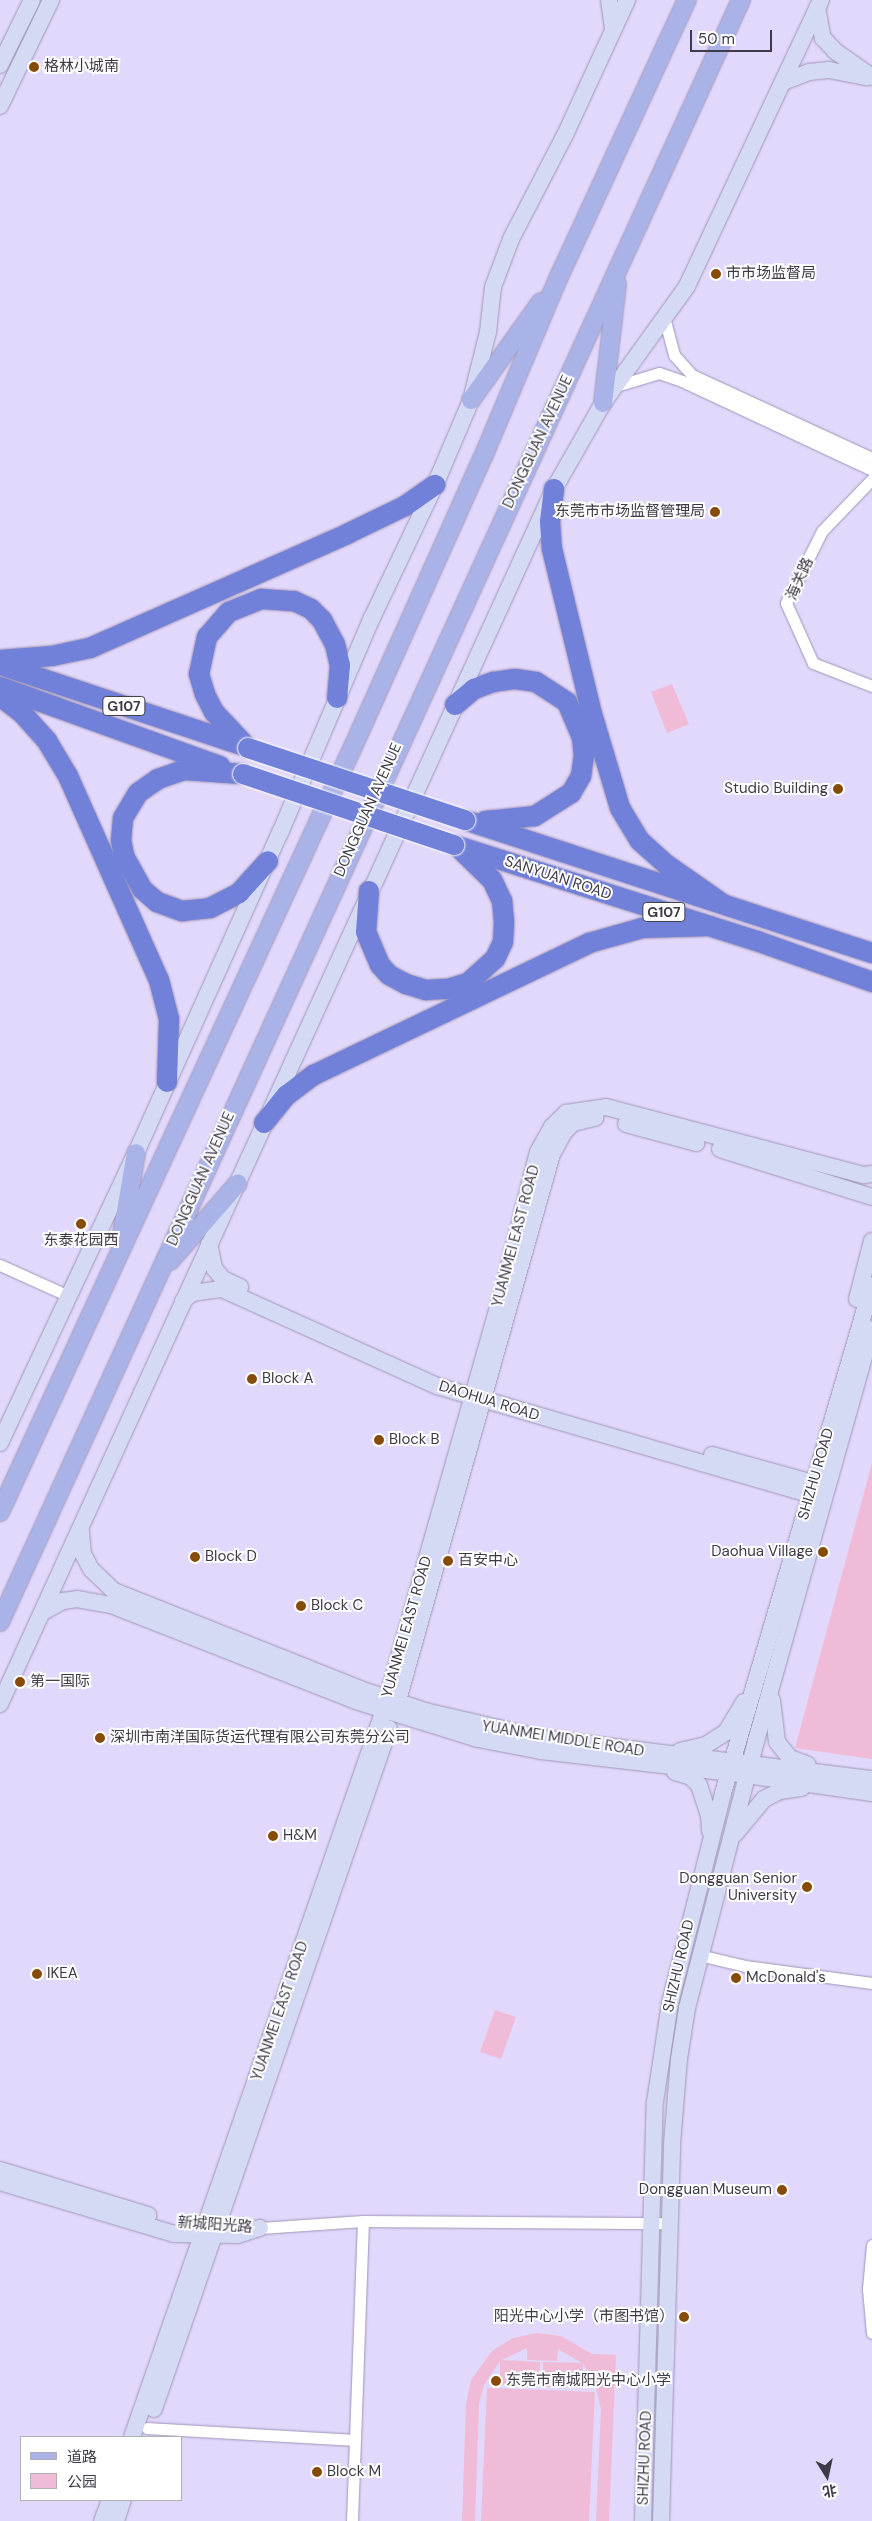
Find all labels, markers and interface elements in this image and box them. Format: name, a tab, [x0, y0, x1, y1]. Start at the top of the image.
scale bar	[692, 20, 774, 52]
text: 50 m	[698, 29, 735, 49]
place label: 格林小城南	[44, 58, 119, 76]
marker: 格林小城南	[28, 61, 40, 73]
place label: 市市场监督局	[726, 265, 816, 283]
marker: 市市场监督局	[710, 268, 722, 280]
street label: DONGGUAN AVENUE	[499, 373, 577, 511]
place label: 东莞市市场监督管理局	[555, 503, 705, 521]
marker: 东莞市市场监督管理局	[709, 506, 721, 518]
street label: 海关路	[783, 555, 817, 603]
road number: G107	[102, 694, 146, 718]
street label: DONGGUAN AVENUE	[330, 740, 406, 880]
place label: Studio Building	[724, 780, 828, 798]
marker: Studio Building	[832, 783, 844, 795]
street label: SANYUAN ROAD	[502, 852, 614, 904]
road number: G107	[642, 900, 686, 924]
street label: DONGGUAN AVENUE	[163, 1109, 239, 1249]
street label: YUANMEI EAST ROAD	[488, 1163, 544, 1309]
marker: 东泰花园西	[75, 1218, 87, 1230]
place label: 东泰花园西	[44, 1232, 118, 1250]
place label: Block A	[262, 1370, 313, 1388]
marker: Block A	[246, 1373, 258, 1385]
street label: DAOHUA ROAD	[437, 1377, 541, 1425]
street label: SHIZHU ROAD	[794, 1426, 838, 1522]
place label: Block B	[389, 1431, 439, 1449]
marker: Block B	[373, 1434, 385, 1446]
place label: Daohua Village	[711, 1543, 813, 1561]
marker: Daohua Village	[817, 1546, 829, 1558]
place label: Block D	[205, 1548, 257, 1566]
marker: Block D	[189, 1551, 201, 1563]
place label: 百安中心	[458, 1552, 518, 1570]
street label: YUANMEI EAST ROAD	[378, 1554, 436, 1700]
marker: 百安中心	[442, 1555, 454, 1567]
place label: Block C	[311, 1597, 363, 1615]
marker: Block C	[295, 1600, 307, 1612]
place label: 第一国际	[30, 1673, 90, 1691]
marker: 第一国际	[14, 1676, 26, 1688]
street label: YUANMEI MIDDLE ROAD	[481, 1717, 645, 1761]
place label: 深圳市南洋国际货运代理有限公司东莞分公司	[110, 1729, 410, 1747]
marker: 深圳市南洋国际货运代理有限公司东莞分公司	[94, 1732, 106, 1744]
place label: H&M	[283, 1827, 317, 1845]
marker: H&M	[267, 1830, 279, 1842]
place label: Dongguan Senior University	[679, 1869, 797, 1904]
marker: Dongguan Senior University	[801, 1881, 813, 1893]
street label: SHIZHU ROAD	[660, 1918, 698, 2014]
street label: YUANMEI EAST ROAD	[248, 1939, 312, 2083]
place label: IKEA	[47, 1965, 78, 1983]
marker: IKEA	[31, 1968, 43, 1980]
place label: McDonald's	[746, 1969, 826, 1987]
marker: McDonald's	[730, 1972, 742, 1984]
place label: Dongguan Museum	[639, 2181, 772, 2199]
marker: Dongguan Museum	[776, 2184, 788, 2196]
street label: 新城阳光路	[177, 2213, 253, 2237]
place label: 阳光中心小学（市图书馆）	[494, 2308, 674, 2326]
marker: 阳光中心小学（市图书馆）	[678, 2311, 690, 2323]
place label: 东莞市南城阳光中心小学	[506, 2372, 671, 2390]
marker: 东莞市南城阳光中心小学	[490, 2375, 502, 2387]
street label: SHIZHU ROAD	[634, 2410, 656, 2506]
legend	[20, 2436, 182, 2501]
text: 道路	[67, 2447, 97, 2467]
north arrow	[802, 2451, 852, 2501]
place label: Block M	[327, 2463, 381, 2481]
marker: Block M	[311, 2466, 323, 2478]
text: 公园	[67, 2472, 97, 2492]
text: 北	[821, 2481, 838, 2501]

